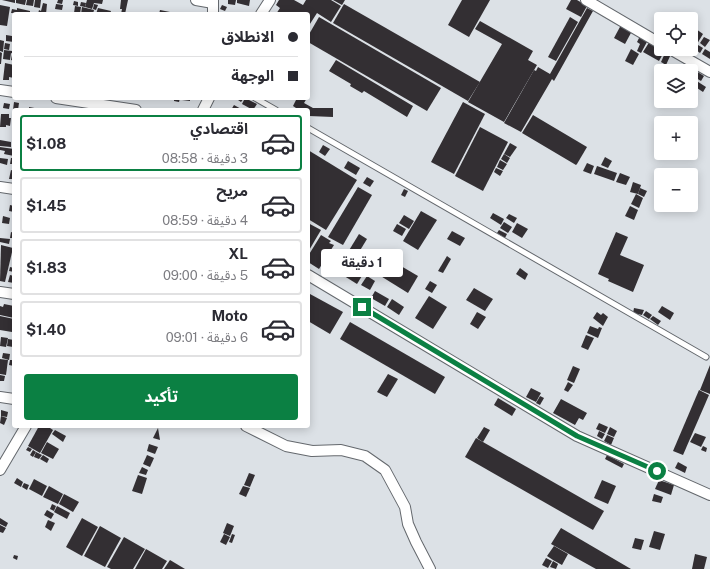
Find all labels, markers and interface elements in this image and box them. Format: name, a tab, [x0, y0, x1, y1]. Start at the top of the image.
map controls	[654, 12, 698, 212]
button: locate	[654, 12, 698, 56]
text: الانطلاق	[222, 28, 274, 45]
button: layers	[654, 64, 698, 108]
text: الوجهة	[231, 67, 274, 84]
button: +	[654, 116, 698, 160]
text: اقتصادي	[190, 120, 248, 137]
icon: car	[260, 125, 296, 161]
text: $1.08	[26, 135, 66, 152]
text: 3 دقيقة · 08:58	[162, 151, 248, 166]
button: −	[654, 168, 698, 212]
text: مريح	[216, 182, 248, 199]
icon: car	[260, 187, 296, 223]
text: $1.45	[26, 197, 66, 214]
text: 4 دقيقة · 08:59	[162, 213, 248, 228]
text: XL	[229, 245, 248, 262]
icon: car	[260, 249, 296, 285]
callout: 1 دقيقة	[321, 249, 403, 277]
text: 1 دقيقة	[341, 255, 383, 270]
text: $1.83	[26, 259, 67, 276]
text: 5 دقيقة · 09:00	[163, 268, 248, 283]
route end	[353, 298, 371, 316]
text: Moto	[211, 307, 248, 324]
icon: car	[260, 311, 296, 347]
text: $1.40	[26, 321, 66, 338]
text: 6 دقيقة · 09:01	[166, 330, 248, 345]
button: تأكيد	[24, 374, 298, 420]
route start	[648, 462, 666, 480]

